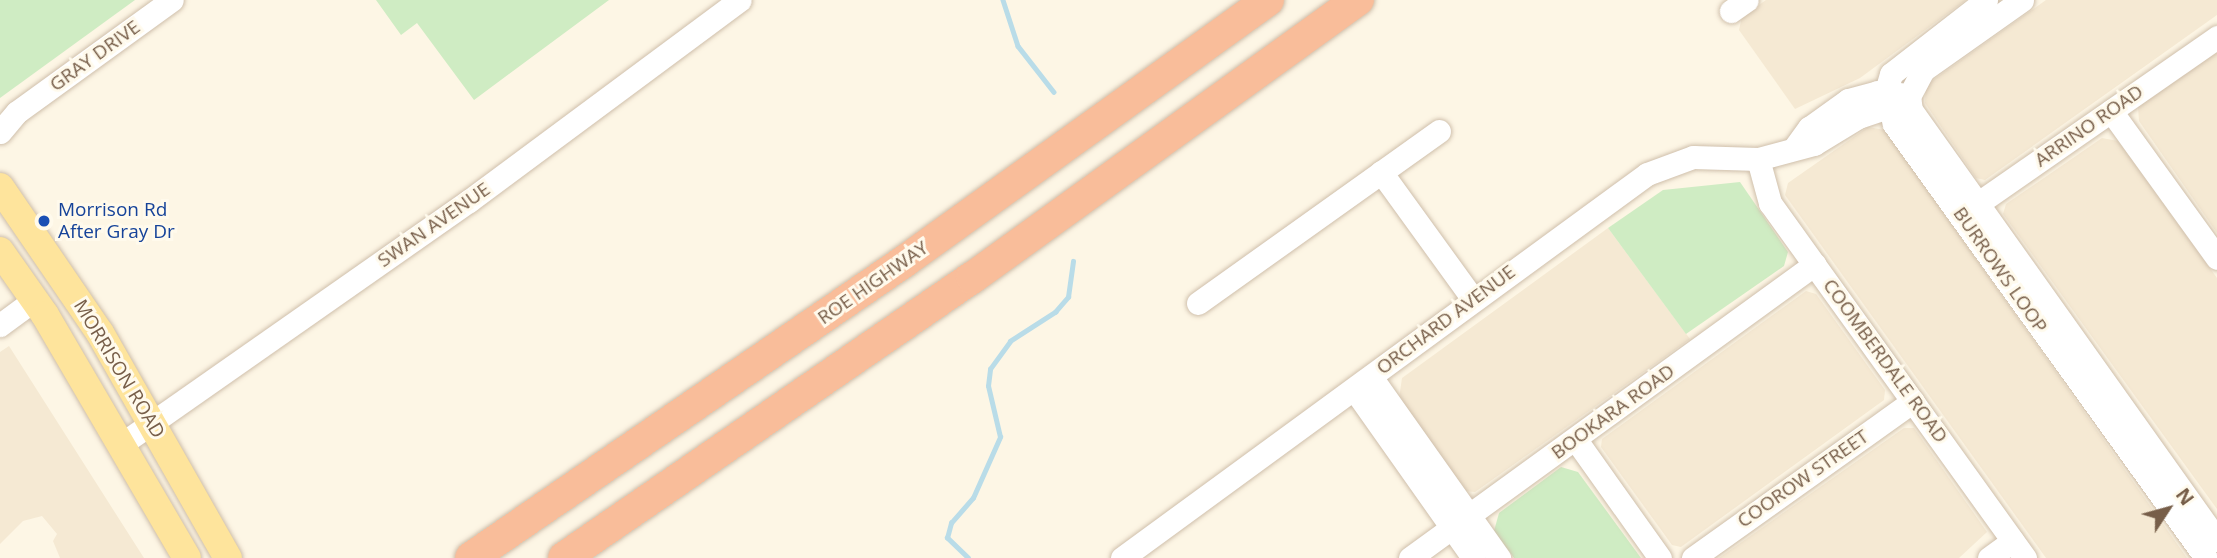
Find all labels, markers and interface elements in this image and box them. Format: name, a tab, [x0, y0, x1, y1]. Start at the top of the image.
street label: GRAY DRIVE	[45, 16, 145, 96]
street label: ARRINO ROAD	[2030, 80, 2148, 172]
street label: SWAN AVENUE	[373, 178, 495, 272]
place label: Morrison Rd After Gray Dr	[58, 199, 175, 243]
street label: BURROWS LOOP	[1948, 203, 2052, 337]
marker: Morrison Rd After Gray Dr	[36, 213, 52, 229]
street label: ROE HIGHWAY	[813, 237, 933, 329]
street label: ORCHARD AVENUE	[1372, 260, 1520, 380]
street label: COOMBERDALE ROAD	[1818, 275, 1952, 447]
street label: MORRISON ROAD	[69, 296, 169, 442]
street label: BOOKARA ROAD	[1547, 360, 1679, 464]
street label: COOROW STREET	[1733, 425, 1873, 533]
north arrow	[2133, 474, 2203, 544]
text: N	[2170, 483, 2200, 511]

